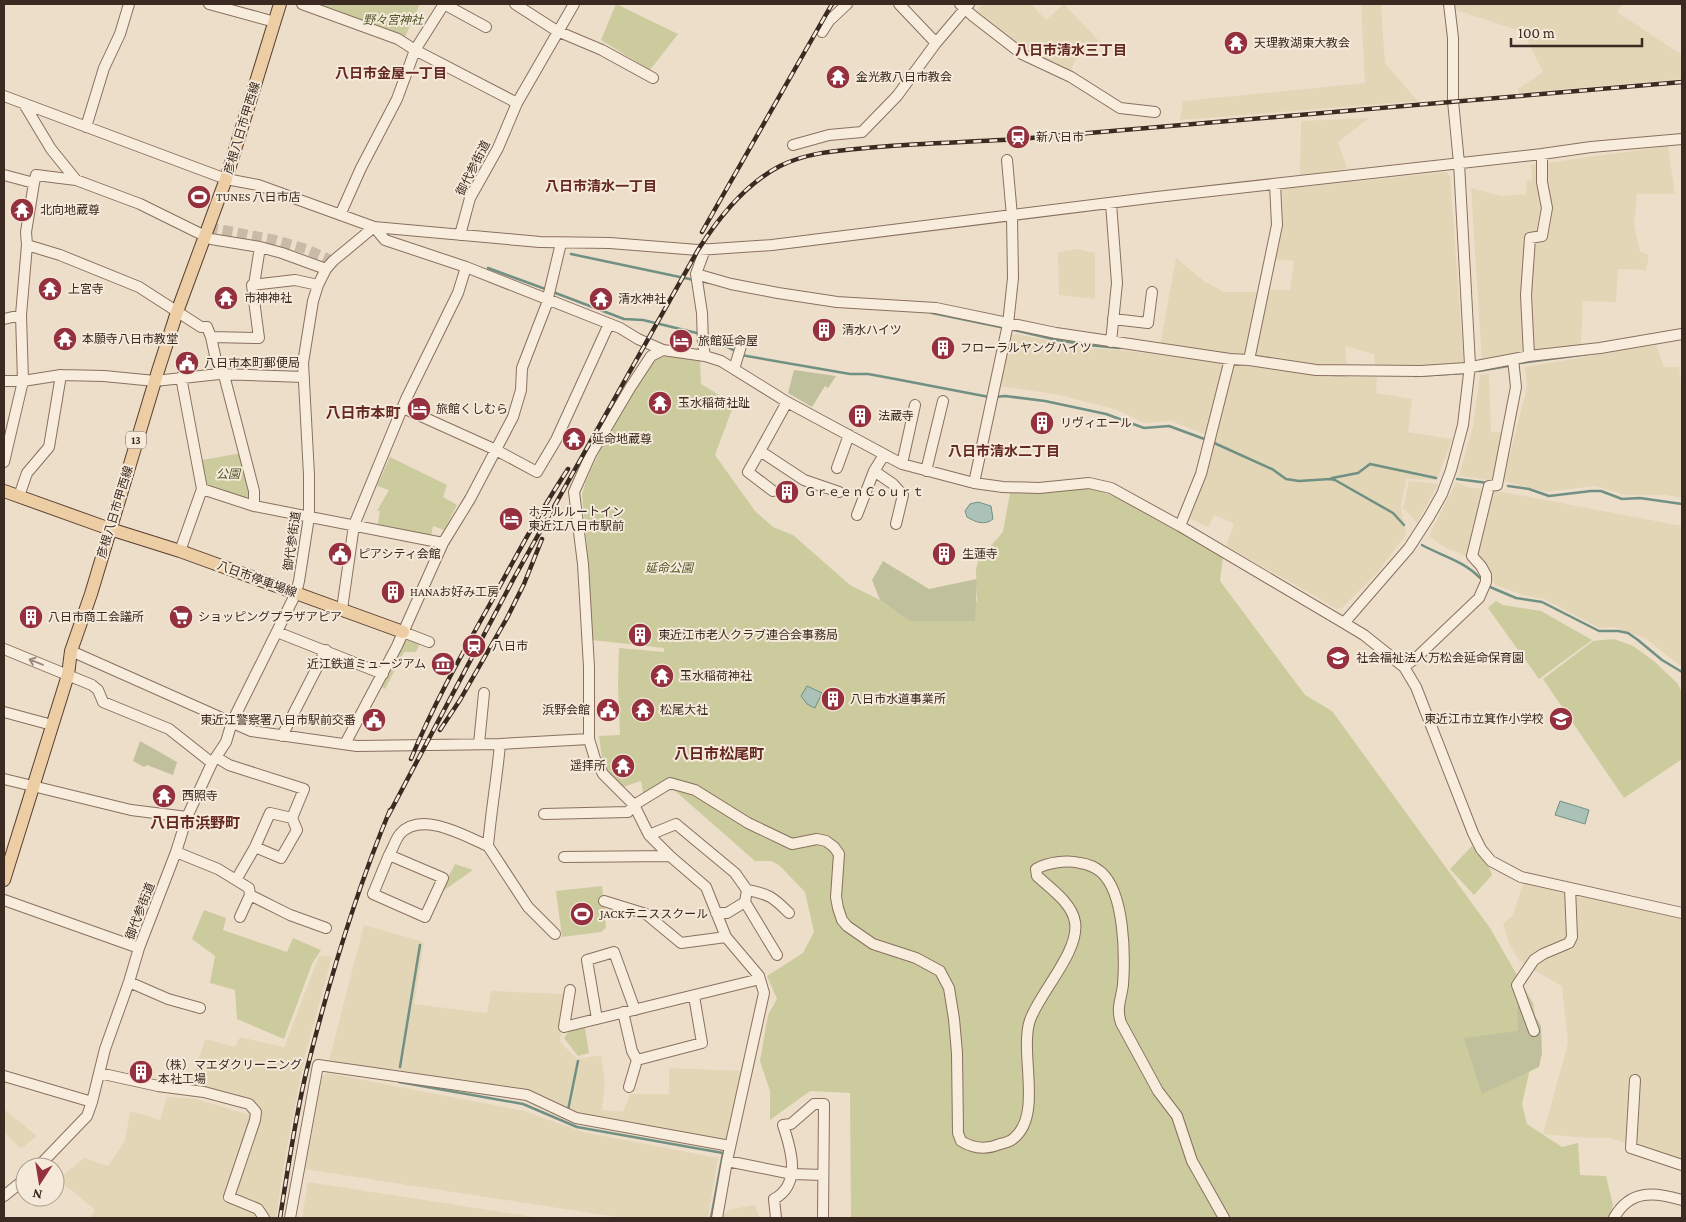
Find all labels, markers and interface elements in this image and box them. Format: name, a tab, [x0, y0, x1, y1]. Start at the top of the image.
park label: 野々宮神社	[363, 13, 424, 27]
scale bar	[1511, 15, 1642, 47]
text: 100 m	[1518, 25, 1555, 41]
temple icon: 天理教湖東大教会	[1223, 30, 1249, 56]
place label: 天理教湖東大教会	[1254, 36, 1350, 50]
district label: 八日市清水三丁目	[1015, 42, 1127, 58]
temple icon: 金光教八日市教会	[825, 64, 851, 90]
district label: 八日市金屋一丁目	[335, 65, 447, 81]
place label: 金光教八日市教会	[856, 70, 952, 84]
street label: 彦根八日市甲西線	[221, 80, 263, 176]
station icon: 新八日市	[1005, 124, 1031, 150]
place label: 新八日市	[1036, 130, 1084, 144]
street label: 御代参街道	[453, 138, 493, 198]
district label: 八日市清水一丁目	[545, 178, 657, 194]
sports icon: TUNES 八日市店	[186, 184, 212, 210]
place label: TUNES 八日市店	[216, 190, 301, 204]
temple icon: 北向地蔵尊	[9, 197, 35, 223]
place label: 北向地蔵尊	[40, 203, 100, 217]
temple icon: 上宮寺	[37, 276, 63, 302]
place label: 上宮寺	[68, 282, 104, 296]
temple icon: 市神神社	[213, 285, 239, 311]
temple icon: 清水神社	[588, 286, 614, 312]
place label: 市神神社	[244, 291, 292, 305]
place label: 清水神社	[618, 292, 666, 306]
building icon: 清水ハイツ	[811, 317, 837, 343]
place label: 清水ハイツ	[842, 323, 902, 337]
temple icon: 本願寺八日市教堂	[52, 326, 78, 352]
hotel icon: 旅館延命屋	[668, 328, 694, 354]
place label: 本願寺八日市教堂	[82, 332, 178, 346]
place label: 旅館延命屋	[698, 334, 758, 348]
building icon: フローラルヤングハイツ	[930, 335, 956, 361]
place label: フローラルヤングハイツ	[960, 341, 1092, 355]
public building icon: 八日市本町郵便局	[174, 350, 200, 376]
place label: 八日市本町郵便局	[204, 356, 300, 370]
temple icon: 玉水稲荷社趾	[647, 390, 673, 416]
hotel icon: 旅館くしむら	[406, 396, 432, 422]
place label: 玉水稲荷社趾	[678, 396, 750, 410]
place label: 旅館くしむら	[436, 402, 508, 416]
building icon: 法蔵寺	[847, 403, 873, 429]
district label: 八日市本町	[325, 405, 401, 421]
place label: 法蔵寺	[878, 409, 914, 423]
building icon: リヴィエール	[1029, 410, 1055, 436]
place label: リヴィエール	[1060, 416, 1132, 430]
temple icon: 延命地蔵尊	[561, 426, 587, 452]
road number: 13	[126, 432, 146, 448]
place label: 延命地蔵尊	[592, 432, 652, 446]
district label: 八日市清水二丁目	[948, 443, 1060, 459]
street label: 彦根八日市甲西線	[94, 464, 136, 560]
park label: 公園	[216, 467, 242, 481]
building icon: ＧｒｅｅｎＣｏｕｒｔ	[774, 479, 800, 505]
place label: ＧｒｅｅｎＣｏｕｒｔ	[804, 485, 924, 499]
place label: ホテルルートイン 東近江八日市駅前	[528, 505, 624, 533]
hotel icon: ホテルルートイン 東近江八日市駅前	[498, 506, 524, 532]
street label: 御代参街道	[281, 510, 303, 572]
public building icon: ピアシティ会館	[327, 541, 353, 567]
building icon: 生蓮寺	[931, 541, 957, 567]
place label: ピアシティ会館	[358, 547, 441, 561]
place label: 生蓮寺	[962, 547, 998, 561]
street label: 八日市停車場線	[215, 558, 299, 600]
park label: 延命公園	[645, 561, 695, 575]
building icon: HANAお好み工房	[380, 579, 406, 605]
place label: HANAお好み工房	[410, 585, 499, 599]
building icon: 八日市商工会議所	[18, 604, 44, 630]
supermarket icon: ショッピングプラザアピア	[168, 604, 194, 630]
place label: 八日市商工会議所	[48, 610, 144, 624]
place label: ショッピングプラザアピア	[198, 610, 342, 624]
building icon: 東近江市老人クラブ連合会事務局	[627, 622, 653, 648]
place label: 東近江市老人クラブ連合会事務局	[658, 628, 838, 642]
station icon: 八日市	[461, 633, 487, 659]
place label: 八日市	[492, 639, 528, 653]
school or university icon: 社会福祉法人万松会延命保育園	[1325, 645, 1351, 671]
museum icon: 近江鉄道ミュージアム	[430, 651, 456, 677]
place label: 社会福祉法人万松会延命保育園	[1356, 651, 1524, 665]
one-way arrow	[29, 657, 44, 666]
place label: 近江鉄道ミュージアム	[307, 657, 426, 671]
temple icon: 玉水稲荷神社	[649, 663, 675, 689]
place label: 玉水稲荷神社	[680, 669, 752, 683]
building icon: 八日市水道事業所	[820, 686, 846, 712]
place label: 八日市水道事業所	[850, 692, 946, 706]
public building icon: 浜野会館	[595, 697, 621, 723]
temple icon: 松尾大社	[630, 697, 656, 723]
place label: 浜野会館	[542, 703, 590, 717]
place label: 松尾大社	[660, 703, 708, 717]
school or university icon: 東近江市立箕作小学校	[1548, 706, 1574, 732]
public building icon: 東近江警察署八日市駅前交番	[361, 707, 387, 733]
place label: 東近江市立箕作小学校	[1424, 712, 1544, 726]
place label: 東近江警察署八日市駅前交番	[200, 713, 356, 727]
district label: 八日市松尾町	[674, 746, 764, 762]
temple icon: 遥拝所	[610, 753, 636, 779]
place label: 遥拝所	[570, 759, 606, 773]
temple icon: 西照寺	[151, 783, 177, 809]
place label: 西照寺	[182, 789, 218, 803]
district label: 八日市浜野町	[150, 815, 240, 831]
street label: 御代参街道	[123, 880, 157, 942]
sports icon: JACKテニススクール	[569, 901, 595, 927]
place label: JACKテニススクール	[599, 907, 708, 921]
place label: （株）マエダクリーニング 本社工場	[158, 1058, 302, 1086]
building icon: （株）マエダクリーニング 本社工場	[128, 1059, 154, 1085]
north arrow	[15, 1157, 65, 1207]
text: N	[31, 1186, 44, 1204]

